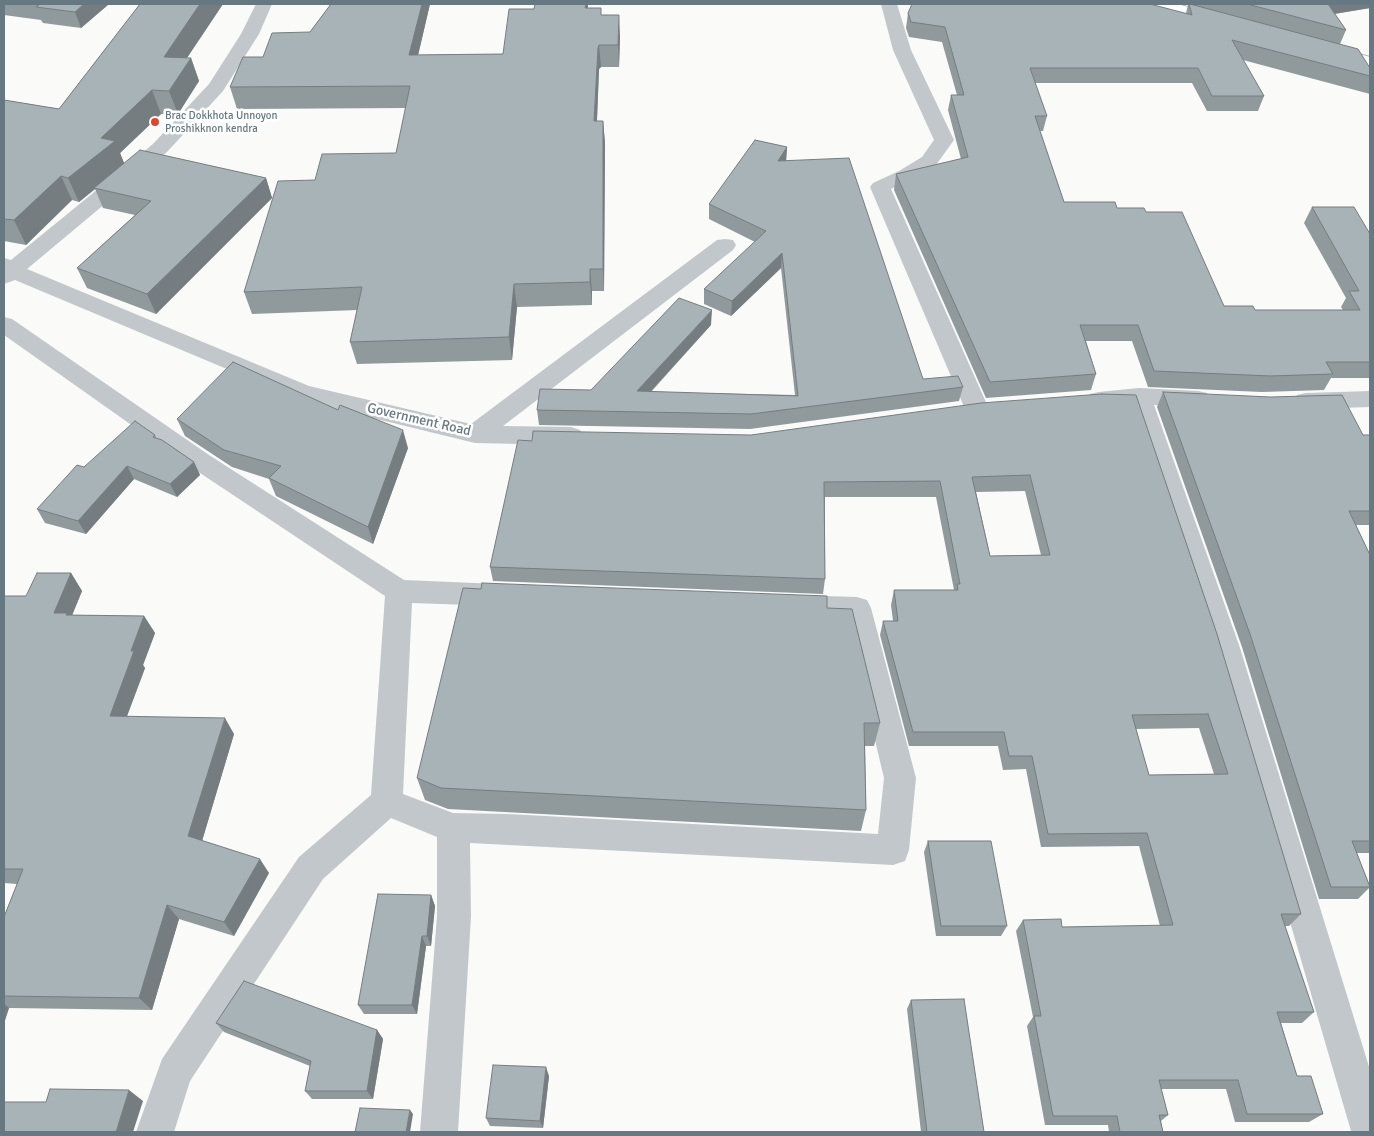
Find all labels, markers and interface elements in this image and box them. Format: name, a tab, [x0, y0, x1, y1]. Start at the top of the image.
place label: Brac Dokkhota Unnoyon Proshikknon kendra	[165, 109, 278, 135]
marker: Brac Dokkhota Unnoyon Proshikknon kendra	[149, 116, 161, 128]
street label: Government Road	[366, 400, 472, 440]

